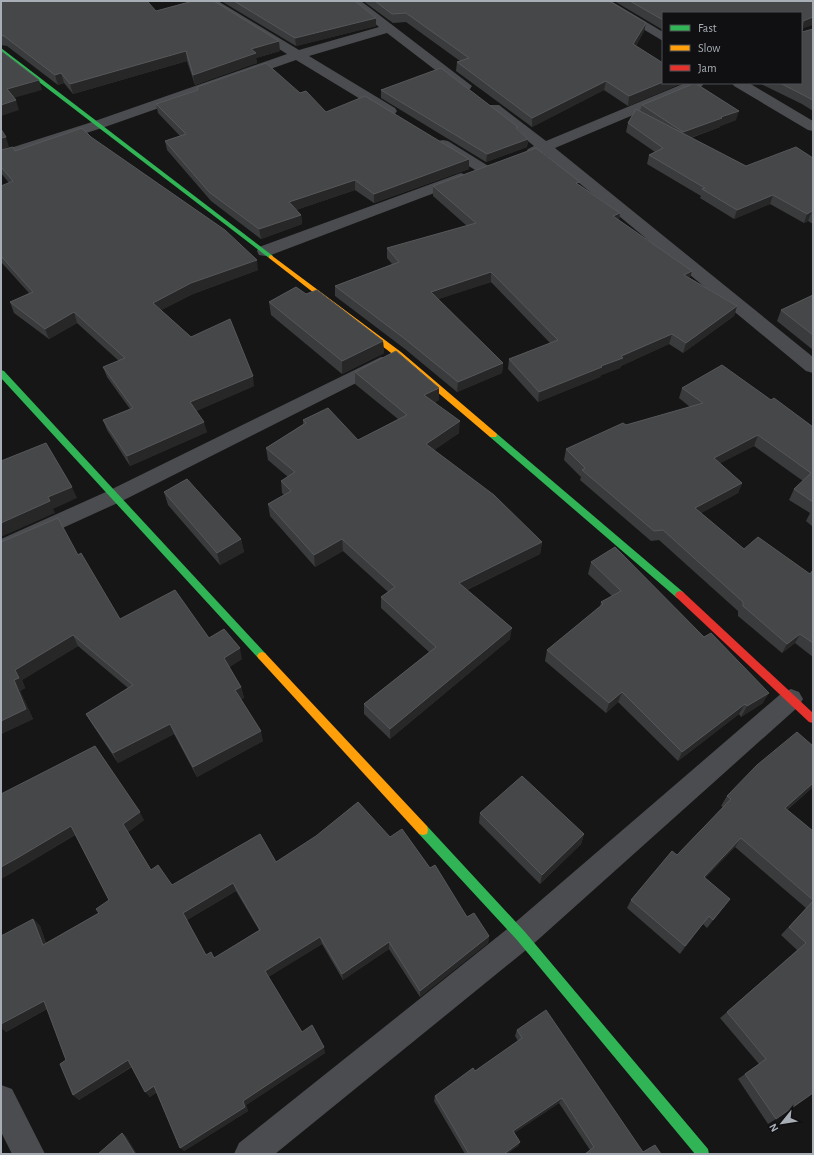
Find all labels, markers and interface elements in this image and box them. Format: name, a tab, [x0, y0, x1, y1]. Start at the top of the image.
legend	[662, 12, 802, 84]
text: Fast	[698, 22, 717, 34]
text: Slow	[698, 42, 720, 54]
text: Jam	[698, 62, 717, 74]
north arrow	[762, 1103, 802, 1143]
text: N	[767, 1122, 780, 1134]

